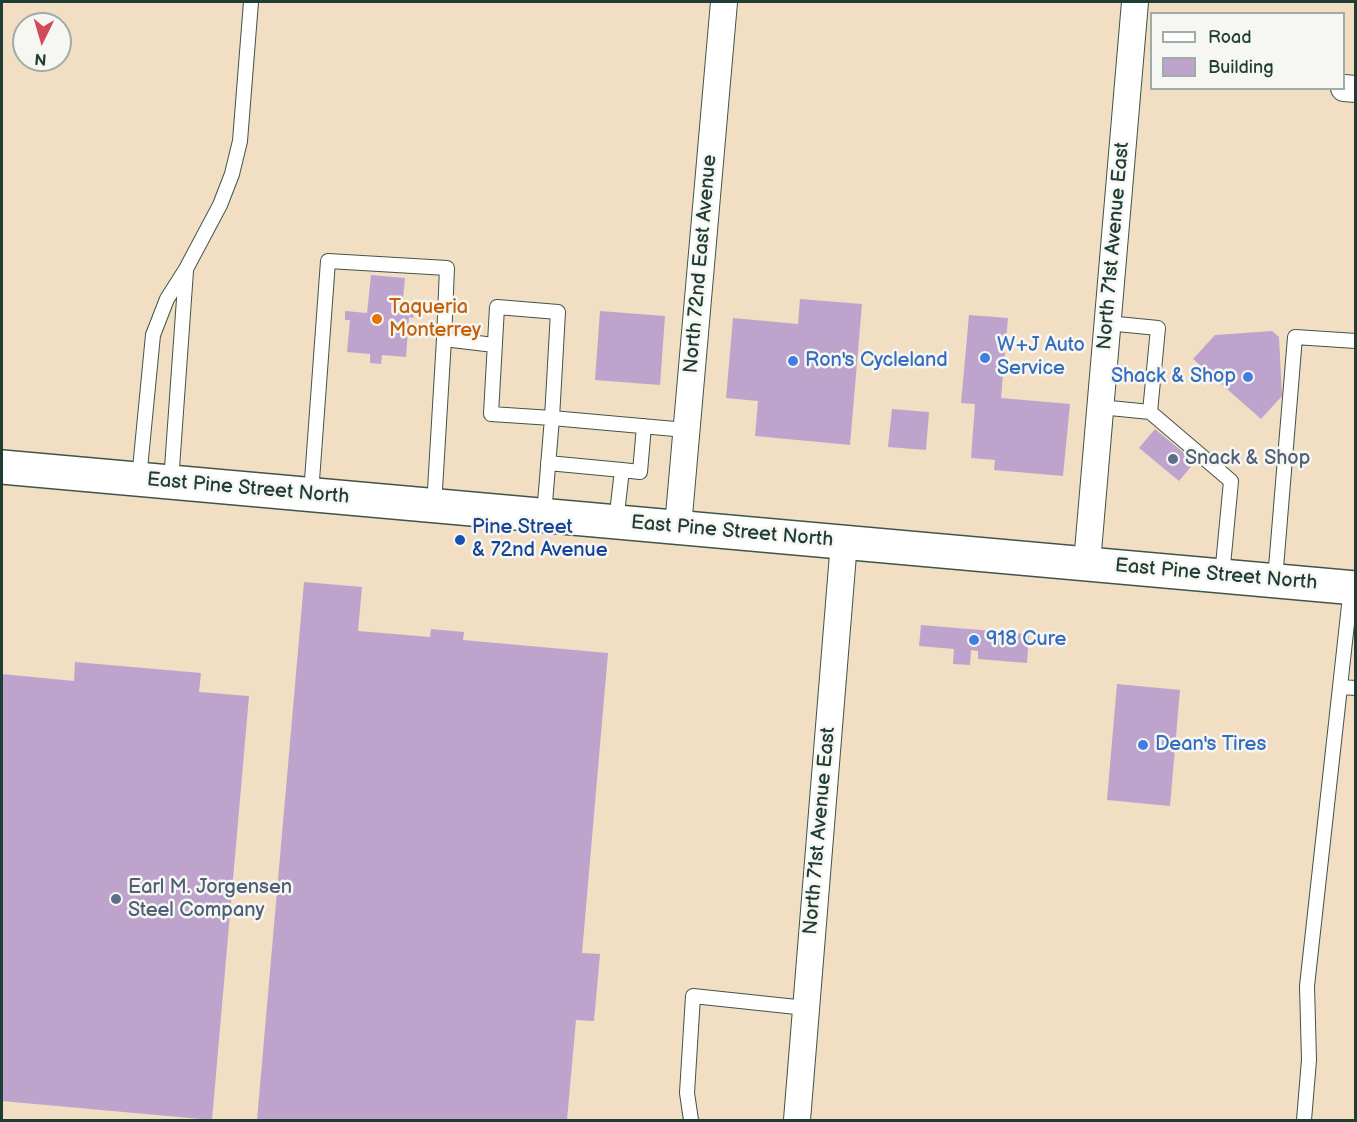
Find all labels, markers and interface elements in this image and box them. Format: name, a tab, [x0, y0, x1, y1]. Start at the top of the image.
north arrow	[12, 12, 72, 72]
legend	[1150, 12, 1345, 90]
text: Road	[1208, 27, 1252, 48]
text: N	[34, 48, 47, 68]
text: Building	[1208, 57, 1274, 78]
street label: North 71st Avenue East	[1093, 141, 1135, 351]
street label: North 72nd East Avenue	[679, 154, 723, 374]
place label: Taqueria Monterrey	[389, 296, 481, 343]
marker: Taqueria Monterrey	[370, 312, 384, 326]
place label: W+J Auto Service	[997, 334, 1085, 381]
place label: Ron's Cycleland	[805, 349, 948, 373]
marker: W+J Auto Service	[978, 351, 992, 365]
marker: Ron's Cycleland	[786, 354, 800, 368]
place label: Shack & Shop	[1111, 365, 1236, 389]
marker: Shack & Shop	[1241, 370, 1255, 384]
place label: Snack & Shop	[1185, 447, 1310, 471]
marker: Snack & Shop	[1166, 452, 1180, 466]
street label: East Pine Street North	[146, 468, 350, 510]
street label: East Pine Street North	[630, 511, 834, 553]
place label: Pine Street & 72nd Avenue	[472, 516, 608, 563]
marker: Pine Street & 72nd Avenue	[453, 533, 467, 547]
street label: East Pine Street North	[1114, 554, 1318, 596]
place label: 918 Cure	[986, 628, 1066, 652]
marker: 918 Cure	[967, 633, 981, 647]
street label: North 71st Avenue East	[799, 726, 841, 936]
place label: Dean's Tires	[1155, 733, 1266, 757]
marker: Dean's Tires	[1136, 738, 1150, 752]
place label: Earl M. Jorgensen Steel Company	[128, 876, 292, 923]
marker: Earl M. Jorgensen Steel Company	[109, 892, 123, 906]

